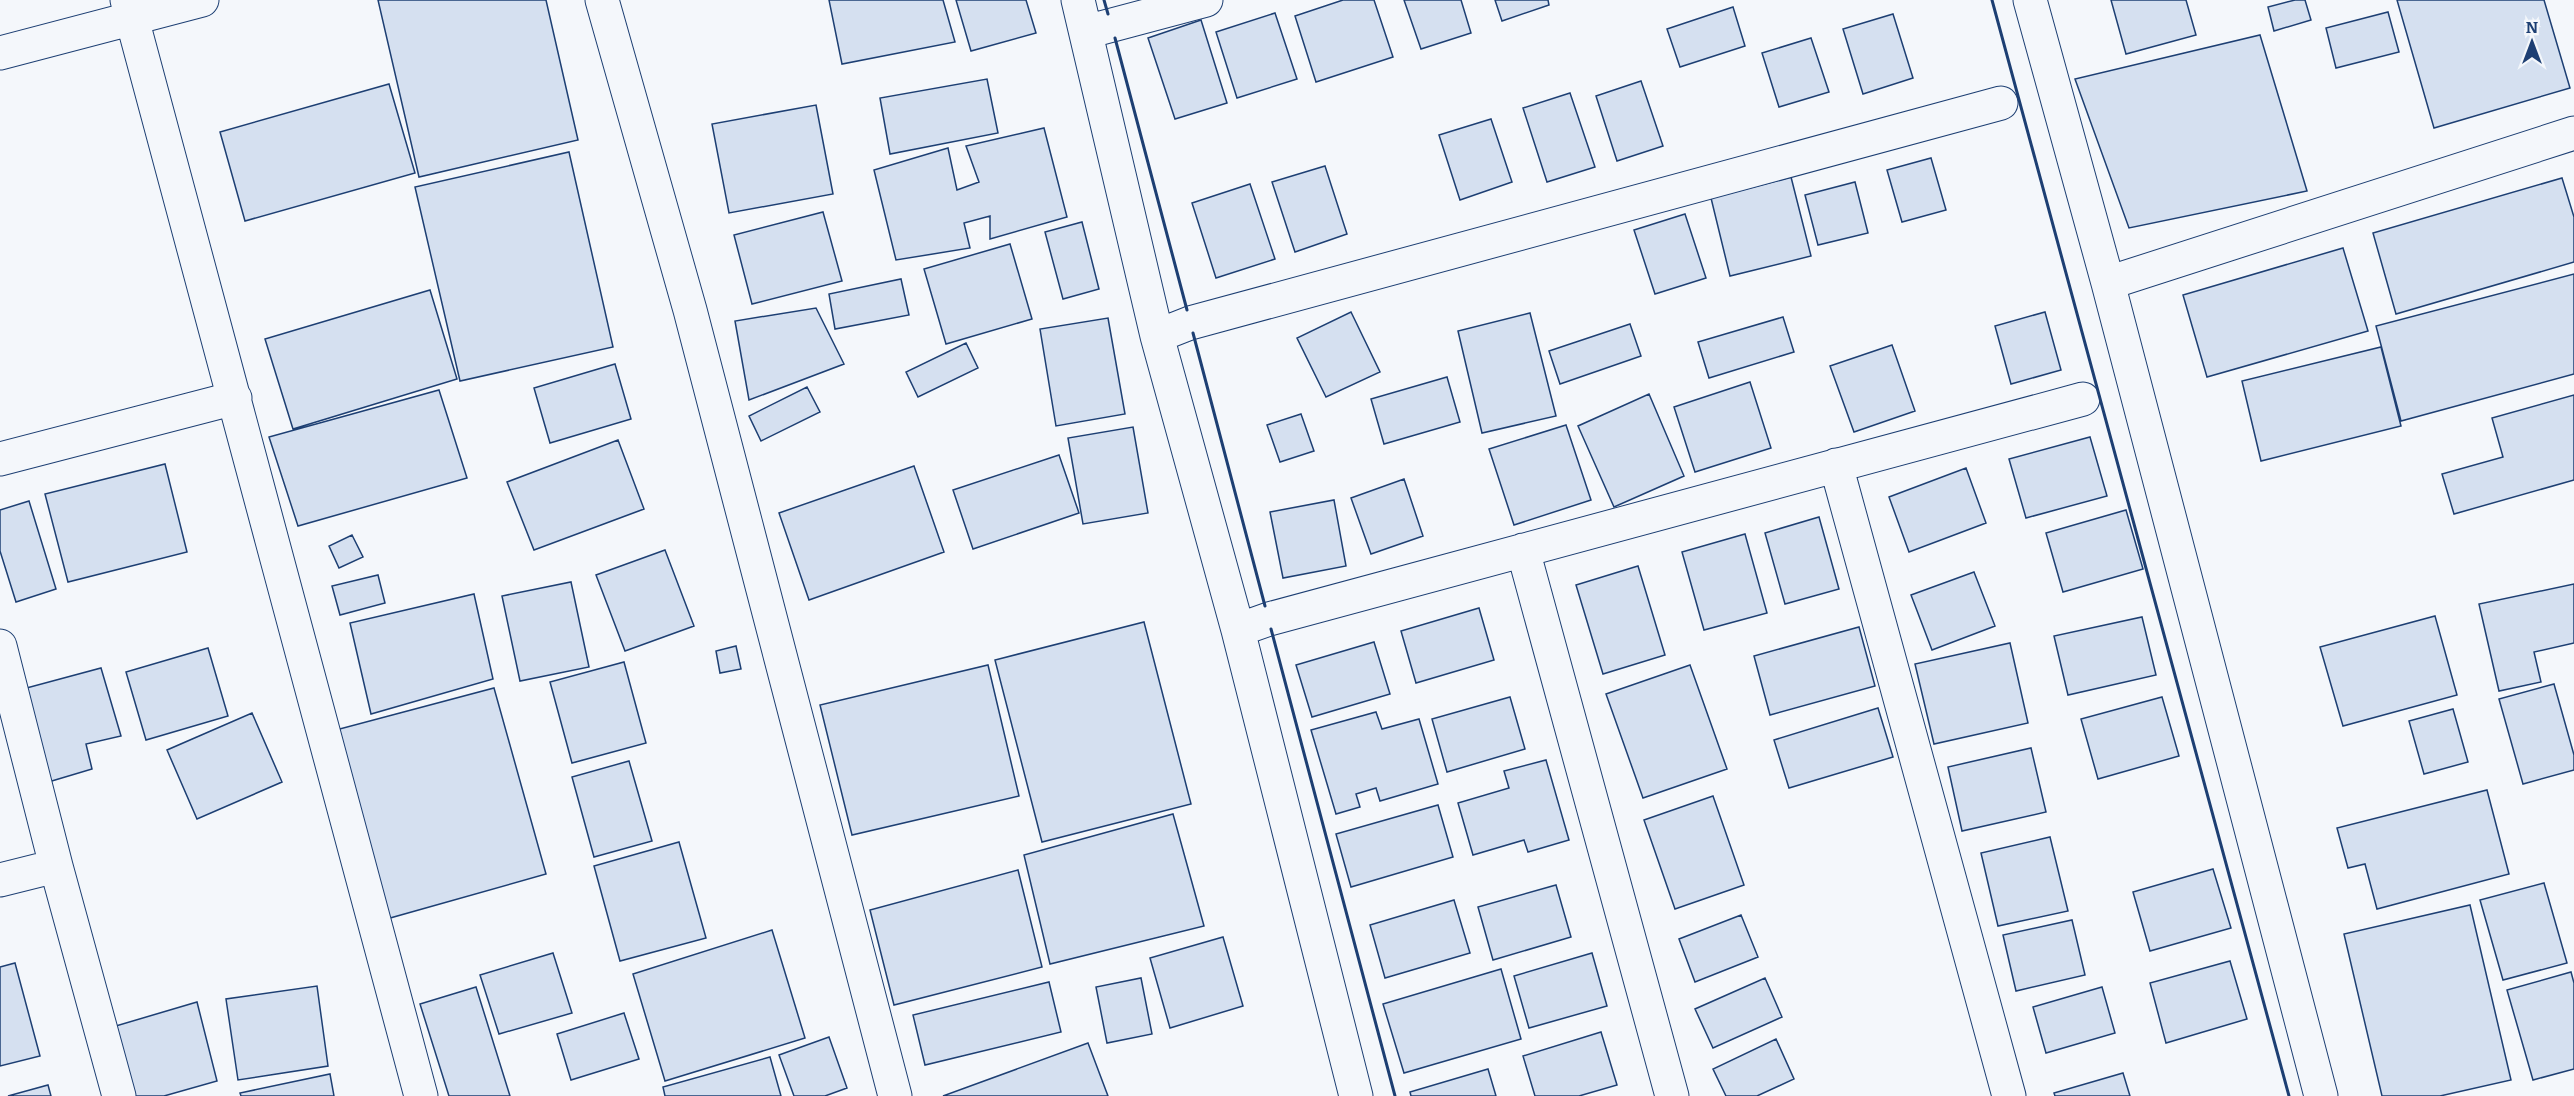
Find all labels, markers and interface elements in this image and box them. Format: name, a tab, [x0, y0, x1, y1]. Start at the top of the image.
north arrow	[2502, 12, 2562, 72]
text: N	[2526, 18, 2538, 37]

